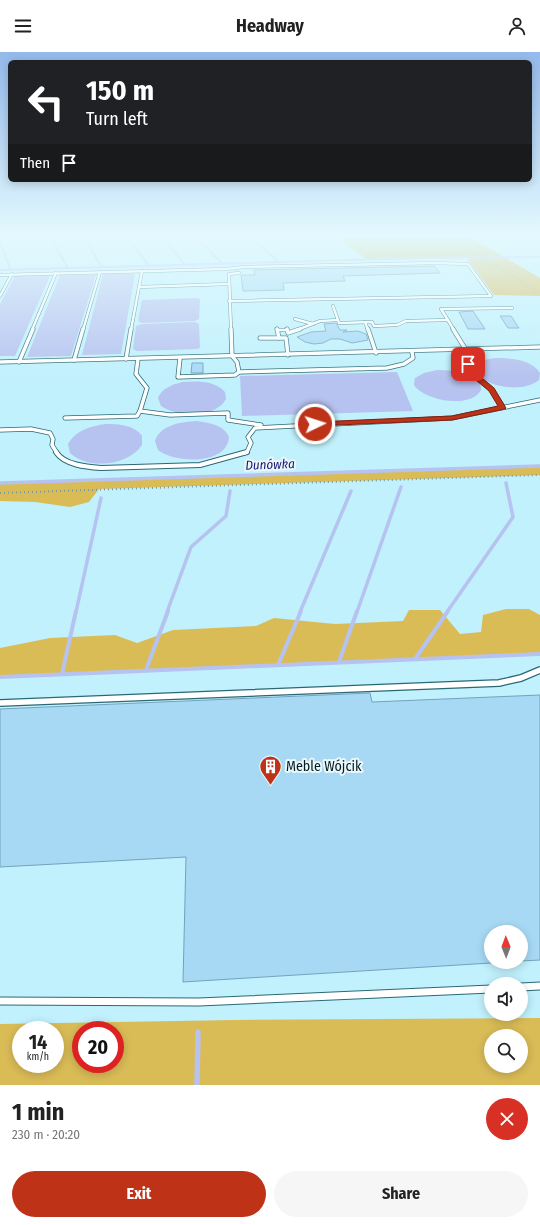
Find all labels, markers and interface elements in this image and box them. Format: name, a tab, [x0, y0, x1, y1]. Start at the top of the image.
icon: menu	[12, 15, 34, 37]
text: Headway	[236, 15, 304, 37]
icon: person	[506, 15, 528, 37]
text: 150 m	[86, 74, 154, 107]
icon: left	[20, 76, 72, 128]
text: Turn left	[86, 108, 148, 130]
icon: arrive	[58, 152, 80, 174]
text: Then	[20, 154, 50, 172]
pin	[451, 347, 485, 381]
icon: arrive	[457, 353, 479, 375]
position arrow	[294, 403, 336, 445]
water label: Dunówka	[245, 456, 295, 473]
building icon: Meble Wójcik	[257, 753, 283, 786]
place label: Meble Wójcik	[286, 758, 362, 775]
north arrow	[484, 925, 528, 969]
map controls	[484, 925, 528, 1073]
button: sound	[484, 977, 528, 1021]
speed limit sign: 20	[72, 1021, 124, 1073]
button: search	[484, 1029, 528, 1073]
text: 14	[29, 1030, 47, 1054]
text: km/h	[27, 1051, 49, 1063]
text: 1 min	[12, 1098, 64, 1126]
button: close	[486, 1098, 528, 1140]
text: 230 m · 20:20	[12, 1127, 80, 1142]
button: Exit	[12, 1171, 266, 1217]
button: Share	[274, 1171, 528, 1217]

